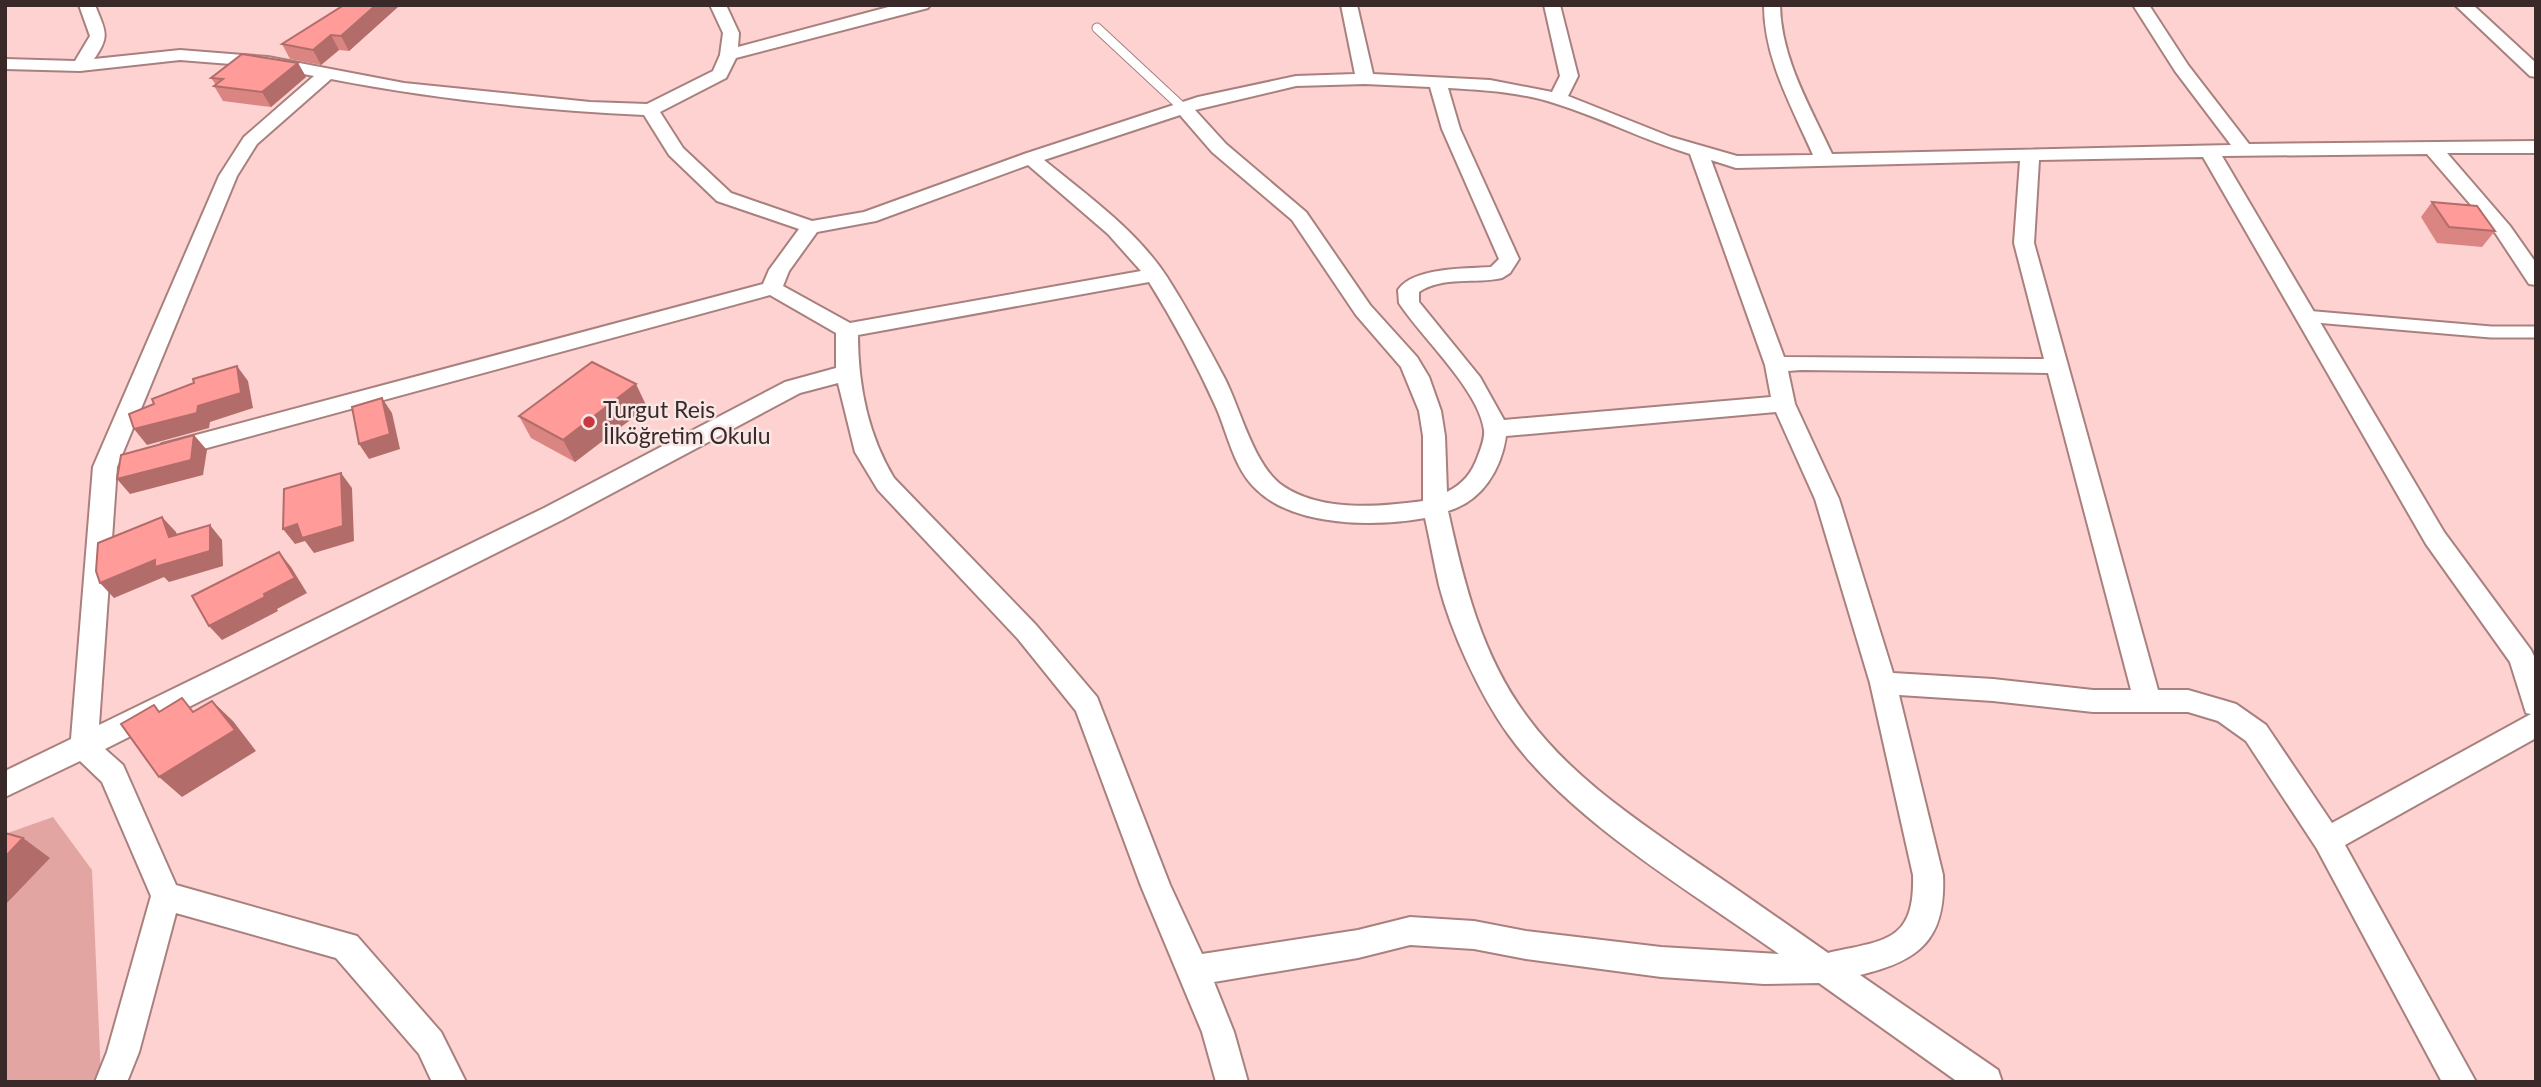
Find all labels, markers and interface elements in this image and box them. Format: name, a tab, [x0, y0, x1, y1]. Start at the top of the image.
place label: Turgut Reis İlköğretim Okulu	[603, 395, 771, 449]
marker: Turgut Reis İlköğretim Okulu	[581, 414, 597, 430]

